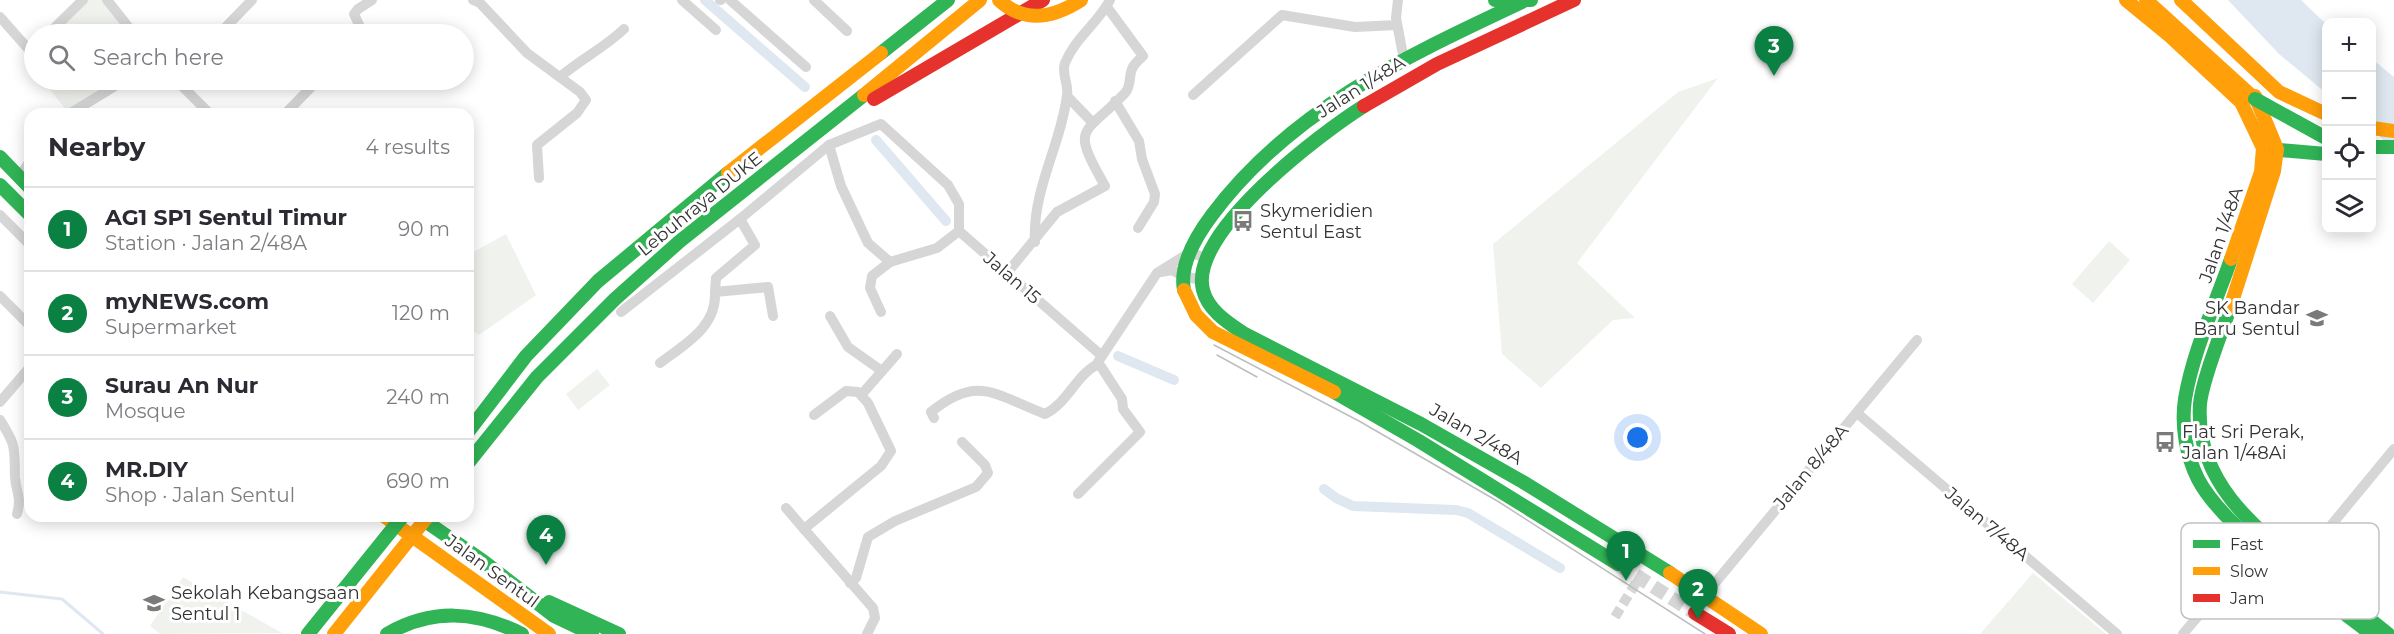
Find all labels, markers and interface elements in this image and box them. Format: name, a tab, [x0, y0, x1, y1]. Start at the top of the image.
map controls	[2322, 18, 2376, 234]
button: +	[2322, 18, 2376, 72]
search box	[24, 24, 474, 90]
pin: 3	[1754, 26, 1794, 76]
icon: search	[45, 41, 78, 74]
text: Search here	[93, 44, 224, 71]
street label: Jalan 1/48A	[1312, 51, 1409, 123]
button: −	[2322, 72, 2376, 126]
button: locate	[2322, 126, 2376, 180]
text: Nearby	[48, 131, 145, 163]
text: 4 results	[365, 135, 450, 159]
street label: Lebuhraya DUKE	[634, 147, 766, 261]
button: layers	[2322, 180, 2376, 234]
street label: Jalan 1/48A	[2194, 184, 2248, 287]
place label: Skymeridien Sentul East	[1260, 200, 1373, 243]
text: AG1 SP1 Sentul Timur	[105, 204, 347, 231]
bus stop icon: Skymeridien Sentul East	[1231, 209, 1255, 233]
text: 1	[64, 217, 71, 241]
text: 90 m	[398, 217, 450, 241]
text: Station · Jalan 2/48A	[105, 231, 307, 255]
street label: Jalan 15	[978, 247, 1045, 309]
text: myNEWS.com	[105, 288, 269, 315]
place label: SK Bandar Baru Sentul	[2193, 297, 2300, 340]
text: 2	[62, 301, 73, 325]
text: 120 m	[392, 301, 450, 325]
school or university icon: SK Bandar Baru Sentul	[2305, 306, 2329, 330]
text: Supermarket	[105, 315, 237, 339]
text: Surau An Nur	[105, 372, 258, 399]
text: 3	[62, 385, 73, 409]
text: 240 m	[386, 385, 450, 409]
street label: Jalan 2/48A	[1425, 398, 1526, 469]
text: Mosque	[105, 399, 185, 423]
street label: Jalan 8/48A	[1768, 420, 1853, 515]
place label: Flat Sri Perak, Jalan 1/48Ai	[2181, 421, 2304, 464]
your location	[1623, 423, 1652, 452]
bus stop icon: Flat Sri Perak, Jalan 1/48Ai	[2153, 430, 2177, 454]
text: MR.DIY	[105, 456, 188, 483]
text: 4	[61, 469, 74, 493]
text: 690 m	[386, 469, 450, 493]
street label: Jalan 7/48A	[1940, 482, 2034, 566]
text: Shop · Jalan Sentul	[105, 483, 295, 507]
pin: 4	[526, 516, 566, 565]
legend	[2181, 523, 2379, 619]
street label: Jalan Sentul	[440, 529, 543, 612]
pin: 1	[1606, 532, 1646, 581]
text: Fast	[2230, 535, 2264, 554]
text: Slow	[2230, 562, 2268, 581]
pin: 2	[1678, 570, 1718, 619]
place label: Sekolah Kebangsaan Sentul 1	[171, 582, 360, 625]
text: Jam	[2229, 589, 2264, 608]
school or university icon: Sekolah Kebangsaan Sentul 1	[142, 591, 166, 615]

